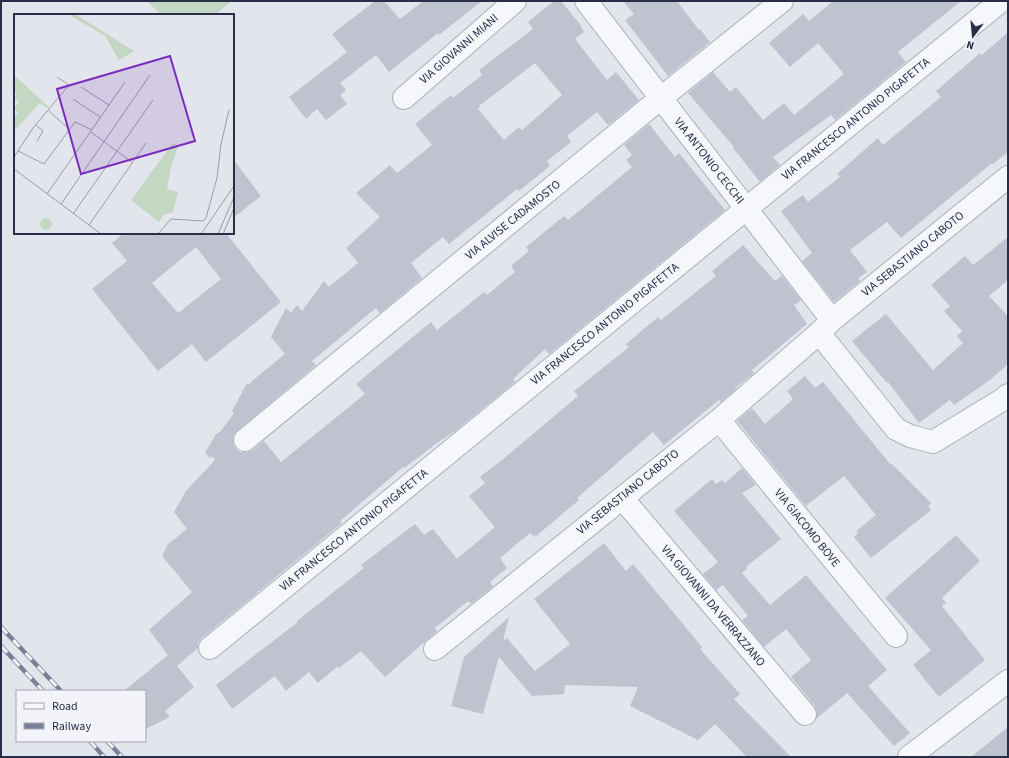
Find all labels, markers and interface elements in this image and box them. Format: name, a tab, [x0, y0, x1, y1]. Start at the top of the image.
street label: VIA GIOVANNI MIANI	[416, 10, 502, 88]
inset map	[14, 14, 234, 234]
north arrow	[953, 16, 993, 56]
text: N	[965, 37, 976, 53]
street label: VIA FRANCESCO ANTONIO PIGAFETTA	[778, 53, 934, 184]
street label: VIA ANTONIO CECCHI	[670, 114, 748, 208]
street label: VIA ALVISE CADAMOSTO	[462, 176, 564, 264]
street label: VIA SEBASTIANO CABOTO	[858, 207, 968, 301]
street label: VIA FRANCESCO ANTONIO PIGAFETTA	[527, 258, 683, 389]
street label: VIA SEBASTIANO CABOTO	[573, 445, 683, 539]
street label: VIA FRANCESCO ANTONIO PIGAFETTA	[276, 464, 432, 595]
street label: VIA GIACOMO BOVE	[770, 485, 844, 571]
street label: VIA GIOVANNI DA VERRAZZANO	[657, 542, 769, 670]
legend	[16, 690, 146, 742]
text: Road	[52, 698, 78, 715]
text: Railway	[52, 718, 91, 735]

